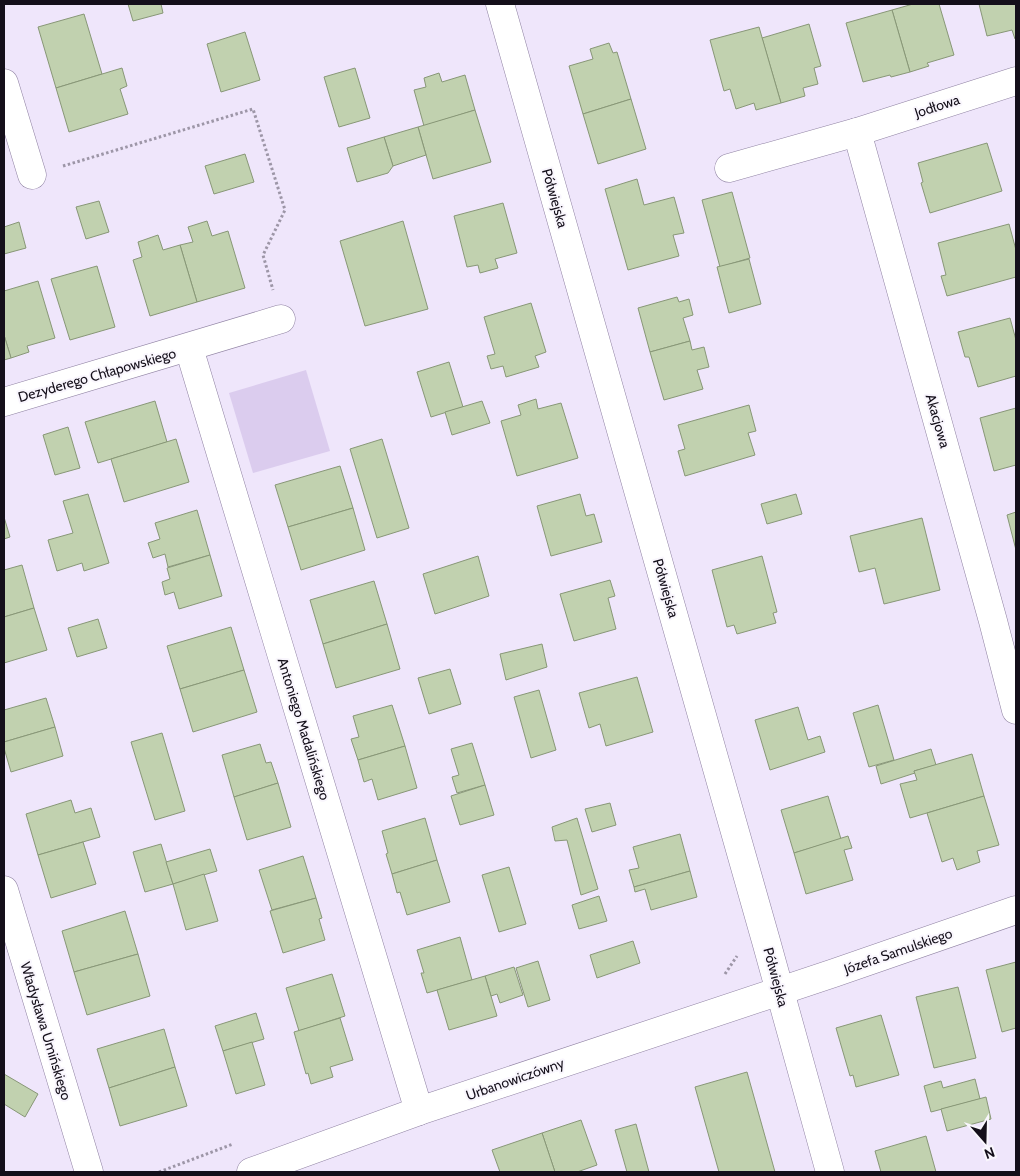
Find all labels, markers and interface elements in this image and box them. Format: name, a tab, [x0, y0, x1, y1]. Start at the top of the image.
street label: Jodłowa	[911, 90, 962, 122]
street label: Półwiejska	[538, 166, 572, 230]
street label: Dezyderego Chłapowskiego	[16, 344, 178, 406]
street label: Akacjowa	[922, 392, 954, 450]
street label: Półwiejska	[649, 556, 683, 620]
street label: Antoniego Madalińskiego	[274, 656, 334, 803]
street label: Józefa Samulskiego	[840, 924, 955, 978]
street label: Półwiejska	[759, 945, 793, 1009]
street label: Władysława Umińskiego	[16, 960, 76, 1103]
street label: Urbanowiczówny	[464, 1054, 566, 1104]
north arrow	[960, 1116, 1010, 1166]
text: N	[982, 1143, 997, 1163]

